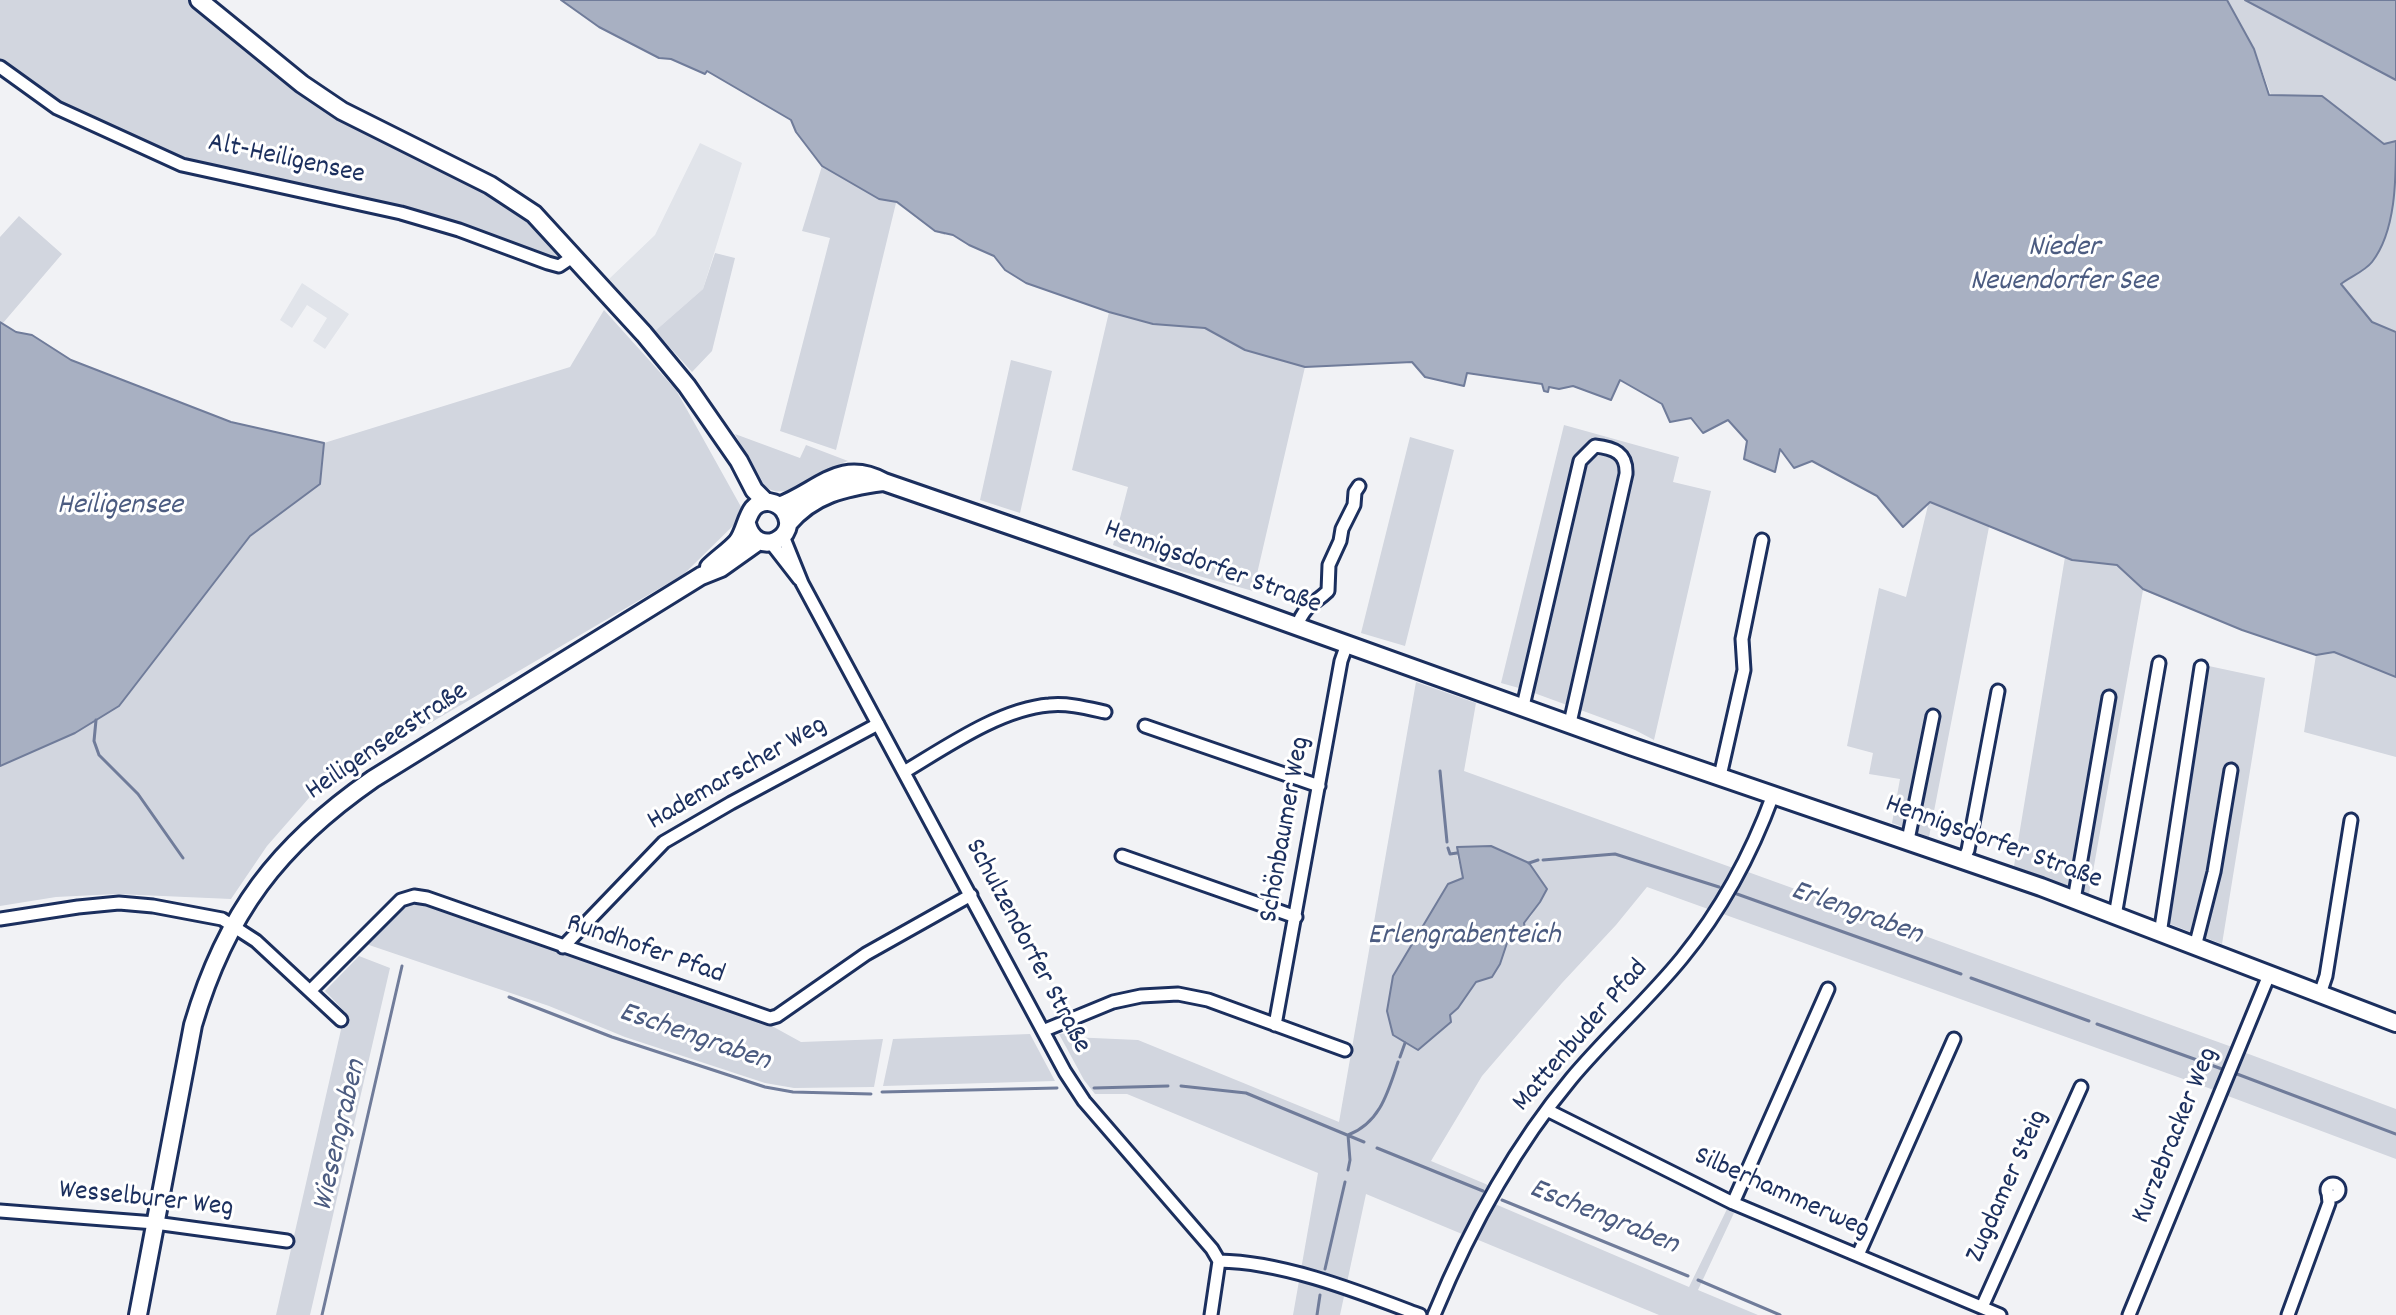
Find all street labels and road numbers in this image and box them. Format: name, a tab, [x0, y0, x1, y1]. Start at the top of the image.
street label: Alt-Heiligensee	[205, 128, 367, 194]
street label: Hennigsdorfer Straße	[1099, 514, 1325, 624]
street label: Heiligenseestraße	[300, 676, 476, 810]
street label: Hademarscher Weg	[642, 710, 834, 840]
street label: Schönbaumer Weg	[1254, 734, 1320, 926]
street label: Hennigsdorfer Straße	[1880, 789, 2106, 899]
street label: Schulzendorfer Straße	[955, 834, 1097, 1060]
street label: Rundhofer Pfad	[562, 908, 728, 994]
street label: Mattenbuder Pfad	[1507, 954, 1657, 1120]
street label: Kurzebracker Weg	[2126, 1043, 2228, 1229]
street label: Zugdamer Steig	[1960, 1105, 2058, 1269]
street label: Silberhammerweg	[1688, 1141, 1874, 1249]
street label: Wesselburer Weg	[57, 1175, 235, 1227]

